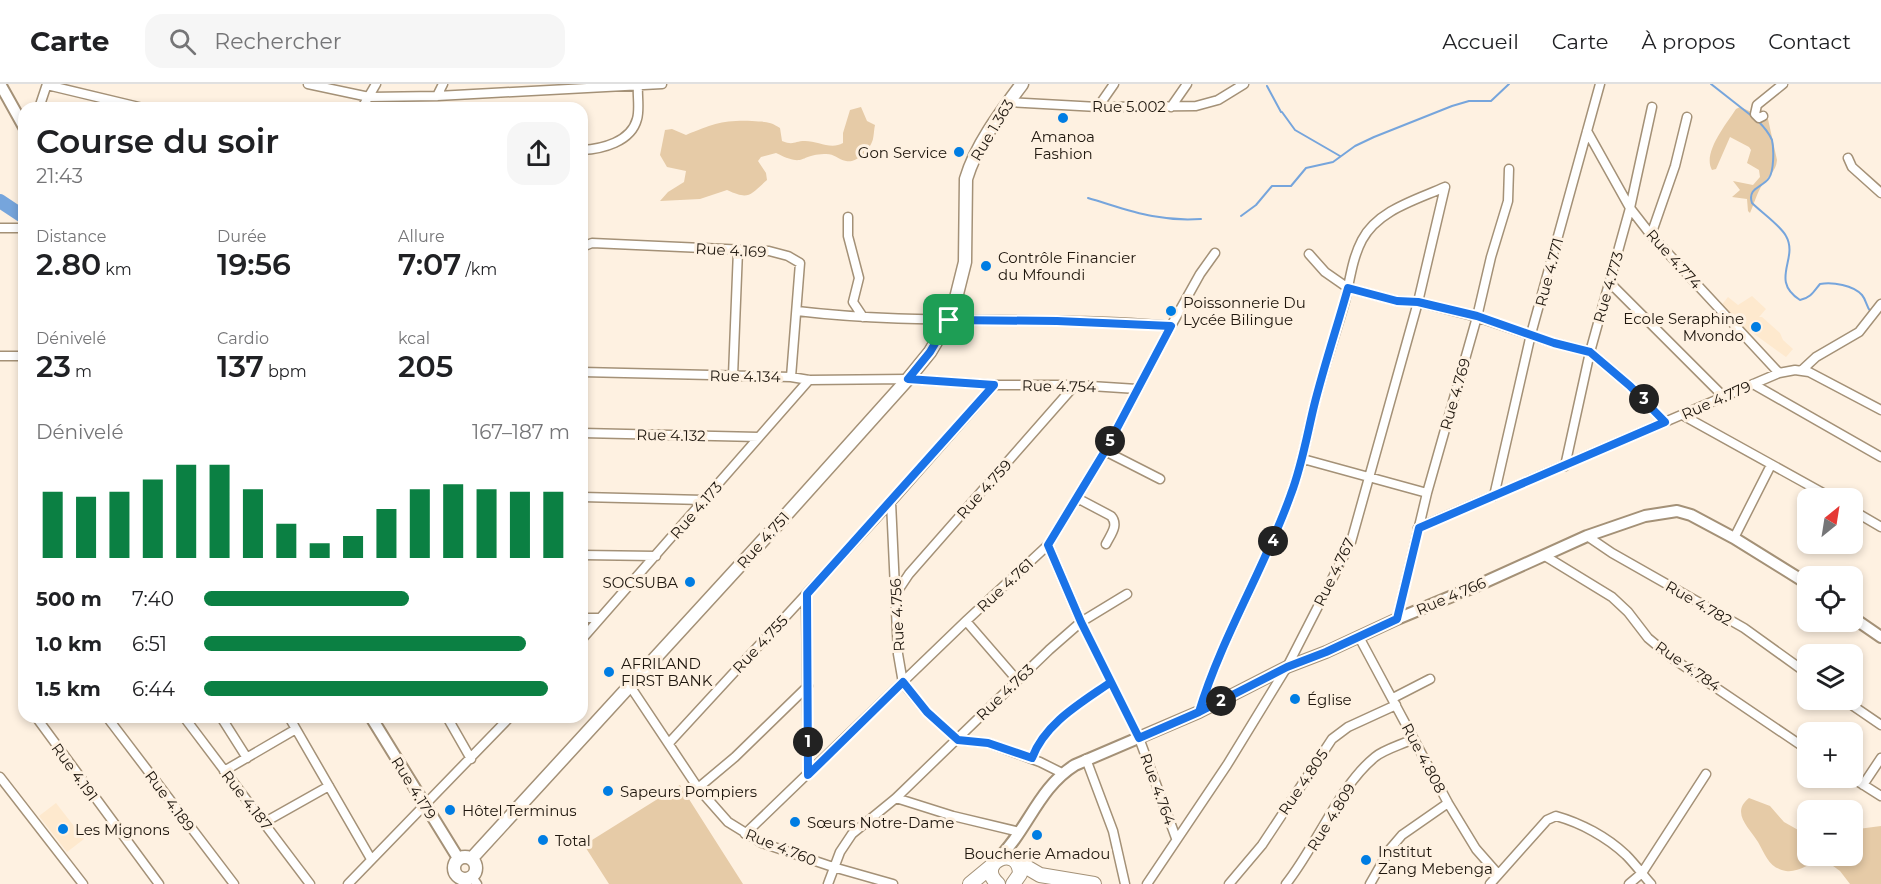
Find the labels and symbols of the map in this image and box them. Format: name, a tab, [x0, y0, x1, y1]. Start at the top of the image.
street label: Rue 1.363	[966, 96, 1018, 164]
street label: Rue 5.002	[1092, 97, 1166, 116]
marker: Amanoa Fashion	[1056, 111, 1070, 125]
place label: Amanoa Fashion	[1031, 127, 1095, 163]
place label: Gon Service	[858, 143, 947, 162]
marker: Gon Service	[952, 145, 966, 159]
street label: Rue 4.774	[1642, 225, 1706, 293]
street label: Rue 4.771	[1531, 236, 1567, 308]
street label: Rue 4.169	[695, 239, 767, 261]
place label: Contrôle Financier du Mfoundi	[998, 248, 1136, 284]
street label: Rue 4.773	[1589, 249, 1627, 325]
marker: Contrôle Financier du Mfoundi	[979, 259, 993, 273]
place label: Poissonnerie Du Lycée Bilingue	[1183, 293, 1306, 329]
pin	[923, 294, 974, 345]
marker: Poissonnerie Du Lycée Bilingue	[1164, 304, 1178, 318]
place label: Ecole Seraphine Mvondo	[1623, 309, 1744, 345]
marker: Ecole Seraphine Mvondo	[1749, 320, 1763, 334]
street label: Rue 4.769	[1436, 356, 1474, 432]
street label: Rue 4.134	[709, 366, 781, 386]
street label: Rue 4.754	[1022, 376, 1096, 396]
street label: Rue 4.779	[1678, 376, 1754, 424]
pin: 3	[1629, 384, 1659, 414]
street label: Rue 4.132	[636, 425, 706, 445]
pin: 5	[1095, 426, 1125, 456]
street label: Rue 4.759	[952, 455, 1016, 523]
street label: Rue 4.173	[666, 477, 726, 543]
north arrow	[1797, 488, 1863, 554]
street label: Rue 4.751	[733, 508, 793, 572]
pin: 4	[1258, 526, 1288, 556]
street label: Rue 4.767	[1309, 535, 1359, 609]
street label: Rue 4.761	[973, 554, 1037, 616]
place label: SOCSUBA	[602, 573, 678, 592]
street label: Rue 4.766	[1413, 573, 1489, 619]
marker: SOCSUBA	[683, 575, 697, 589]
street label: Rue 4.782	[1662, 576, 1736, 630]
street label: Rue 4.756	[886, 578, 908, 652]
street label: Rue 4.755	[728, 611, 792, 677]
street label: Rue 4.784	[1652, 637, 1724, 695]
place label: AFRILAND FIRST BANK	[621, 654, 713, 690]
street label: Rue 4.763	[972, 660, 1038, 724]
marker: AFRILAND FIRST BANK	[602, 665, 616, 679]
pin: 2	[1206, 686, 1236, 716]
place label: Église	[1307, 690, 1352, 709]
marker: Église	[1288, 692, 1302, 706]
street label: Rue 4.808	[1398, 720, 1450, 796]
pin: 1	[793, 727, 823, 757]
street label: Rue 4.191	[48, 739, 102, 805]
street label: Rue 4.805	[1274, 745, 1332, 819]
street label: Rue 4.764	[1136, 751, 1180, 827]
street label: Rue 4.179	[387, 753, 441, 823]
street label: Rue 4.187	[218, 766, 276, 834]
street label: Rue 4.189	[141, 767, 199, 835]
street label: Rue 4.809	[1303, 780, 1359, 854]
place label: Sapeurs Pompiers	[620, 782, 757, 801]
marker: Sapeurs Pompiers	[601, 784, 615, 798]
place label: Hôtel Terminus	[462, 801, 577, 820]
marker: Hôtel Terminus	[443, 803, 457, 817]
place label: Sœurs Notre-Dame	[807, 813, 954, 832]
marker: Sœurs Notre-Dame	[788, 815, 802, 829]
place label: Les Mignons	[75, 820, 170, 839]
marker: Les Mignons	[56, 822, 70, 836]
street label: Rue 4.760	[743, 824, 819, 870]
marker: Boucherie Amadou	[1030, 828, 1044, 842]
place label: Total	[555, 831, 591, 850]
marker: Total	[536, 833, 550, 847]
place label: Institut Zang Mebenga	[1378, 842, 1493, 878]
place label: Boucherie Amadou	[964, 844, 1110, 863]
marker: Institut Zang Mebenga	[1359, 853, 1373, 867]

